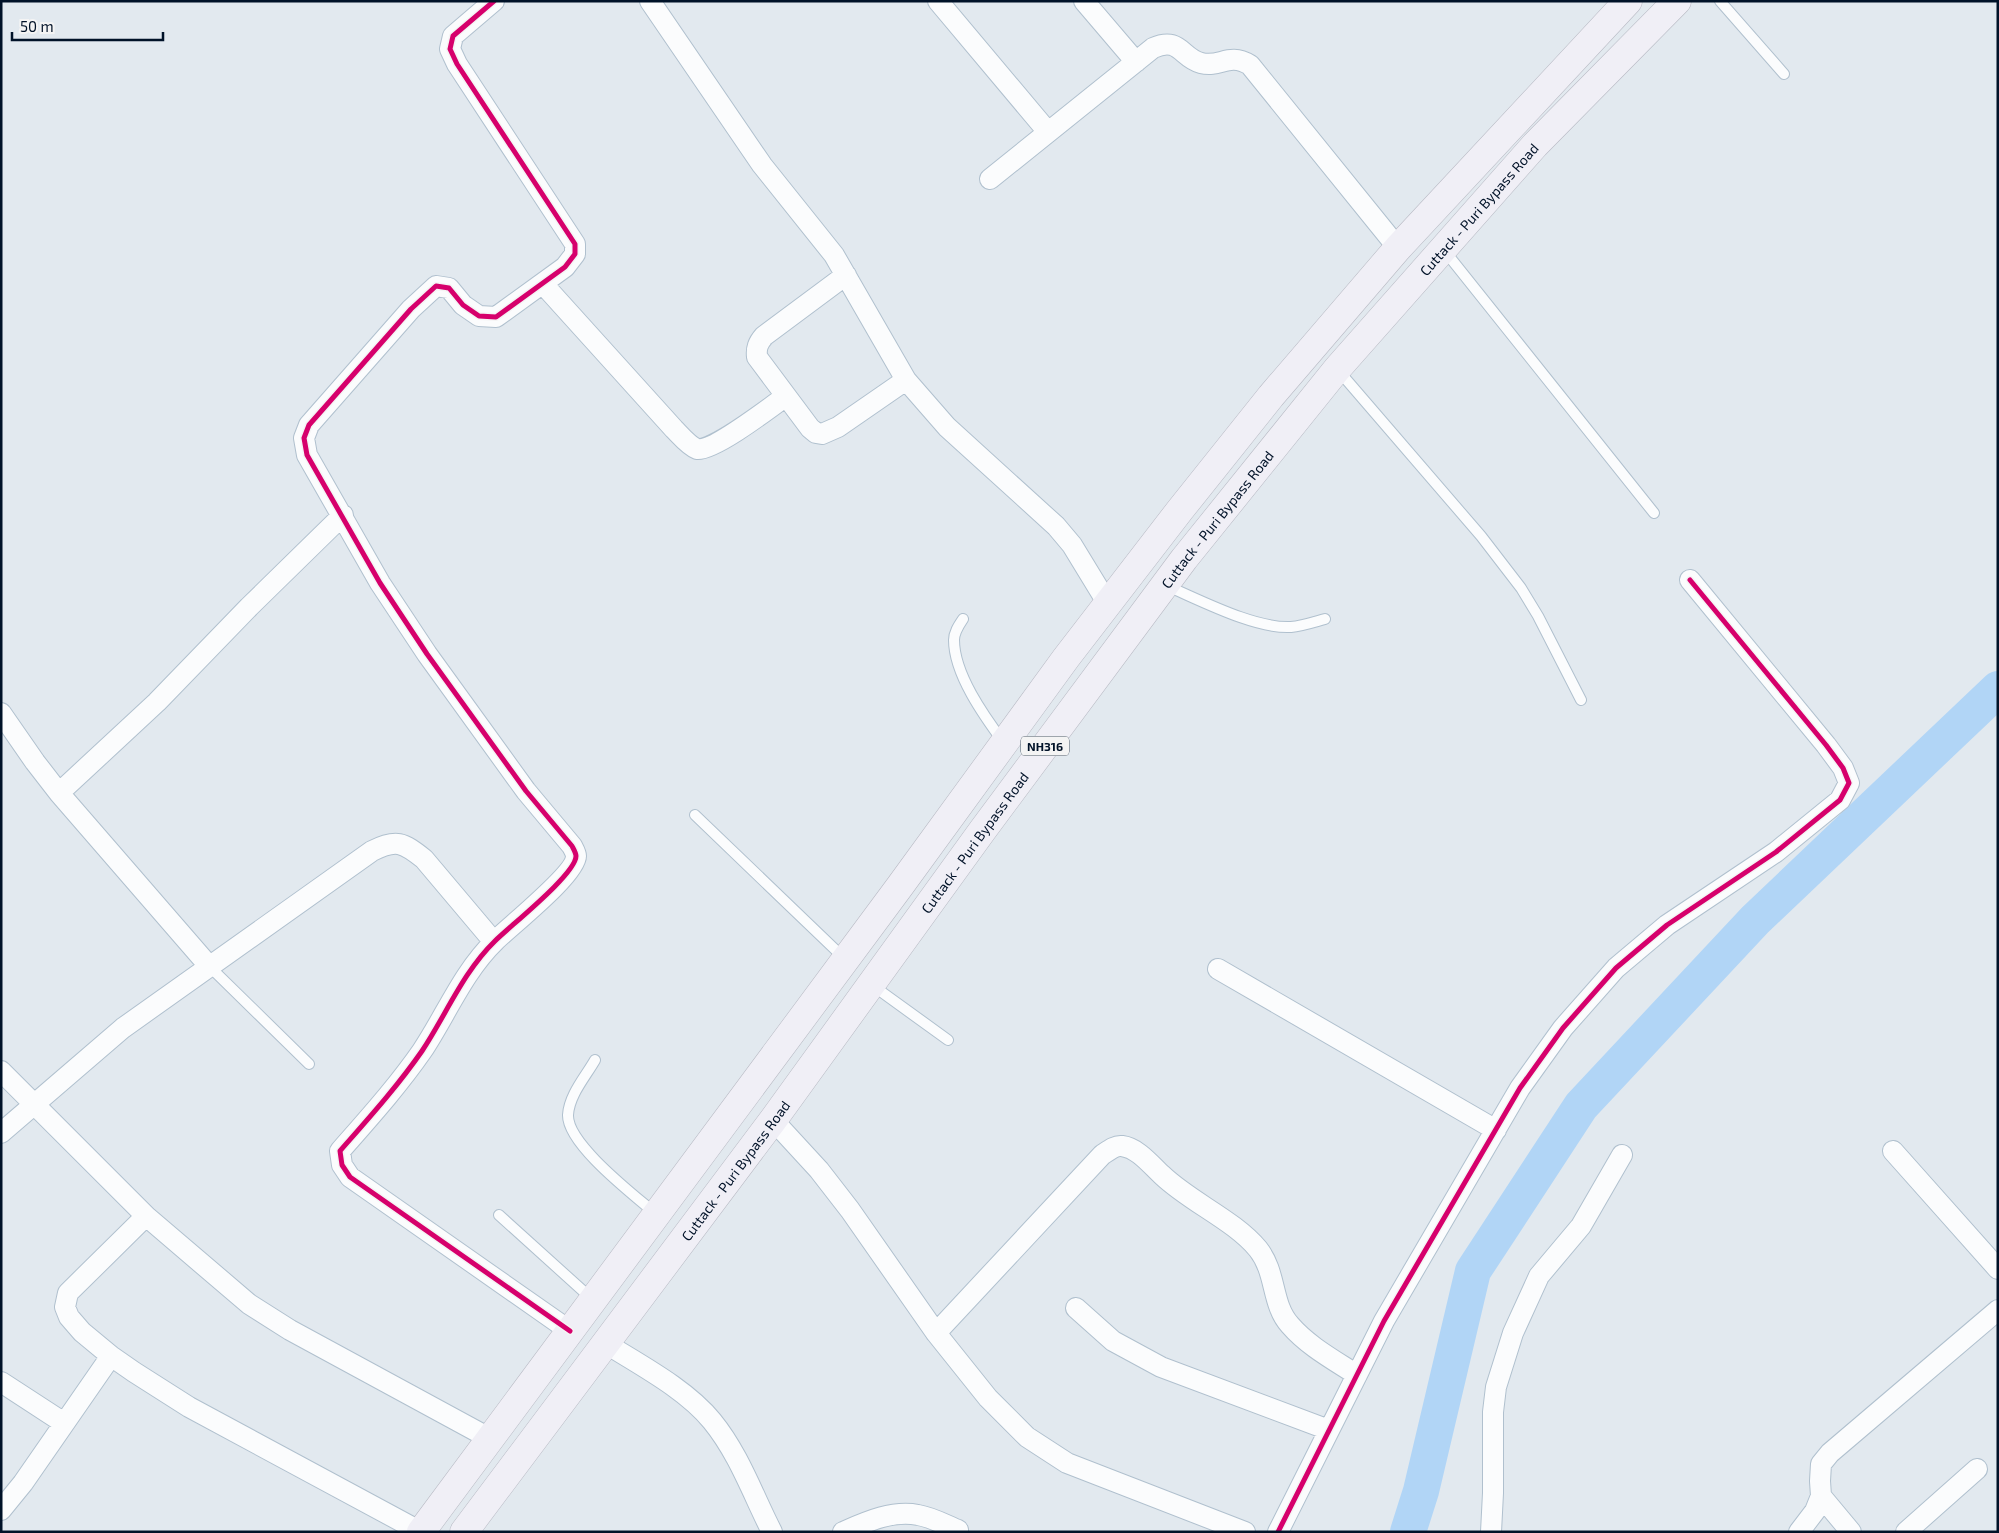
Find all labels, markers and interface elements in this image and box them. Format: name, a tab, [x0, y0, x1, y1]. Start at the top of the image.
scale bar	[12, 10, 164, 42]
text: 50 m	[20, 17, 54, 35]
street label: Cuttack - Puri Bypass Road	[1416, 139, 1541, 279]
street label: Cuttack - Puri Bypass Road	[1157, 447, 1277, 591]
road number: NH316	[1021, 736, 1069, 756]
street label: Cuttack - Puri Bypass Road	[917, 768, 1032, 916]
street label: Cuttack - Puri Bypass Road	[677, 1097, 793, 1244]

